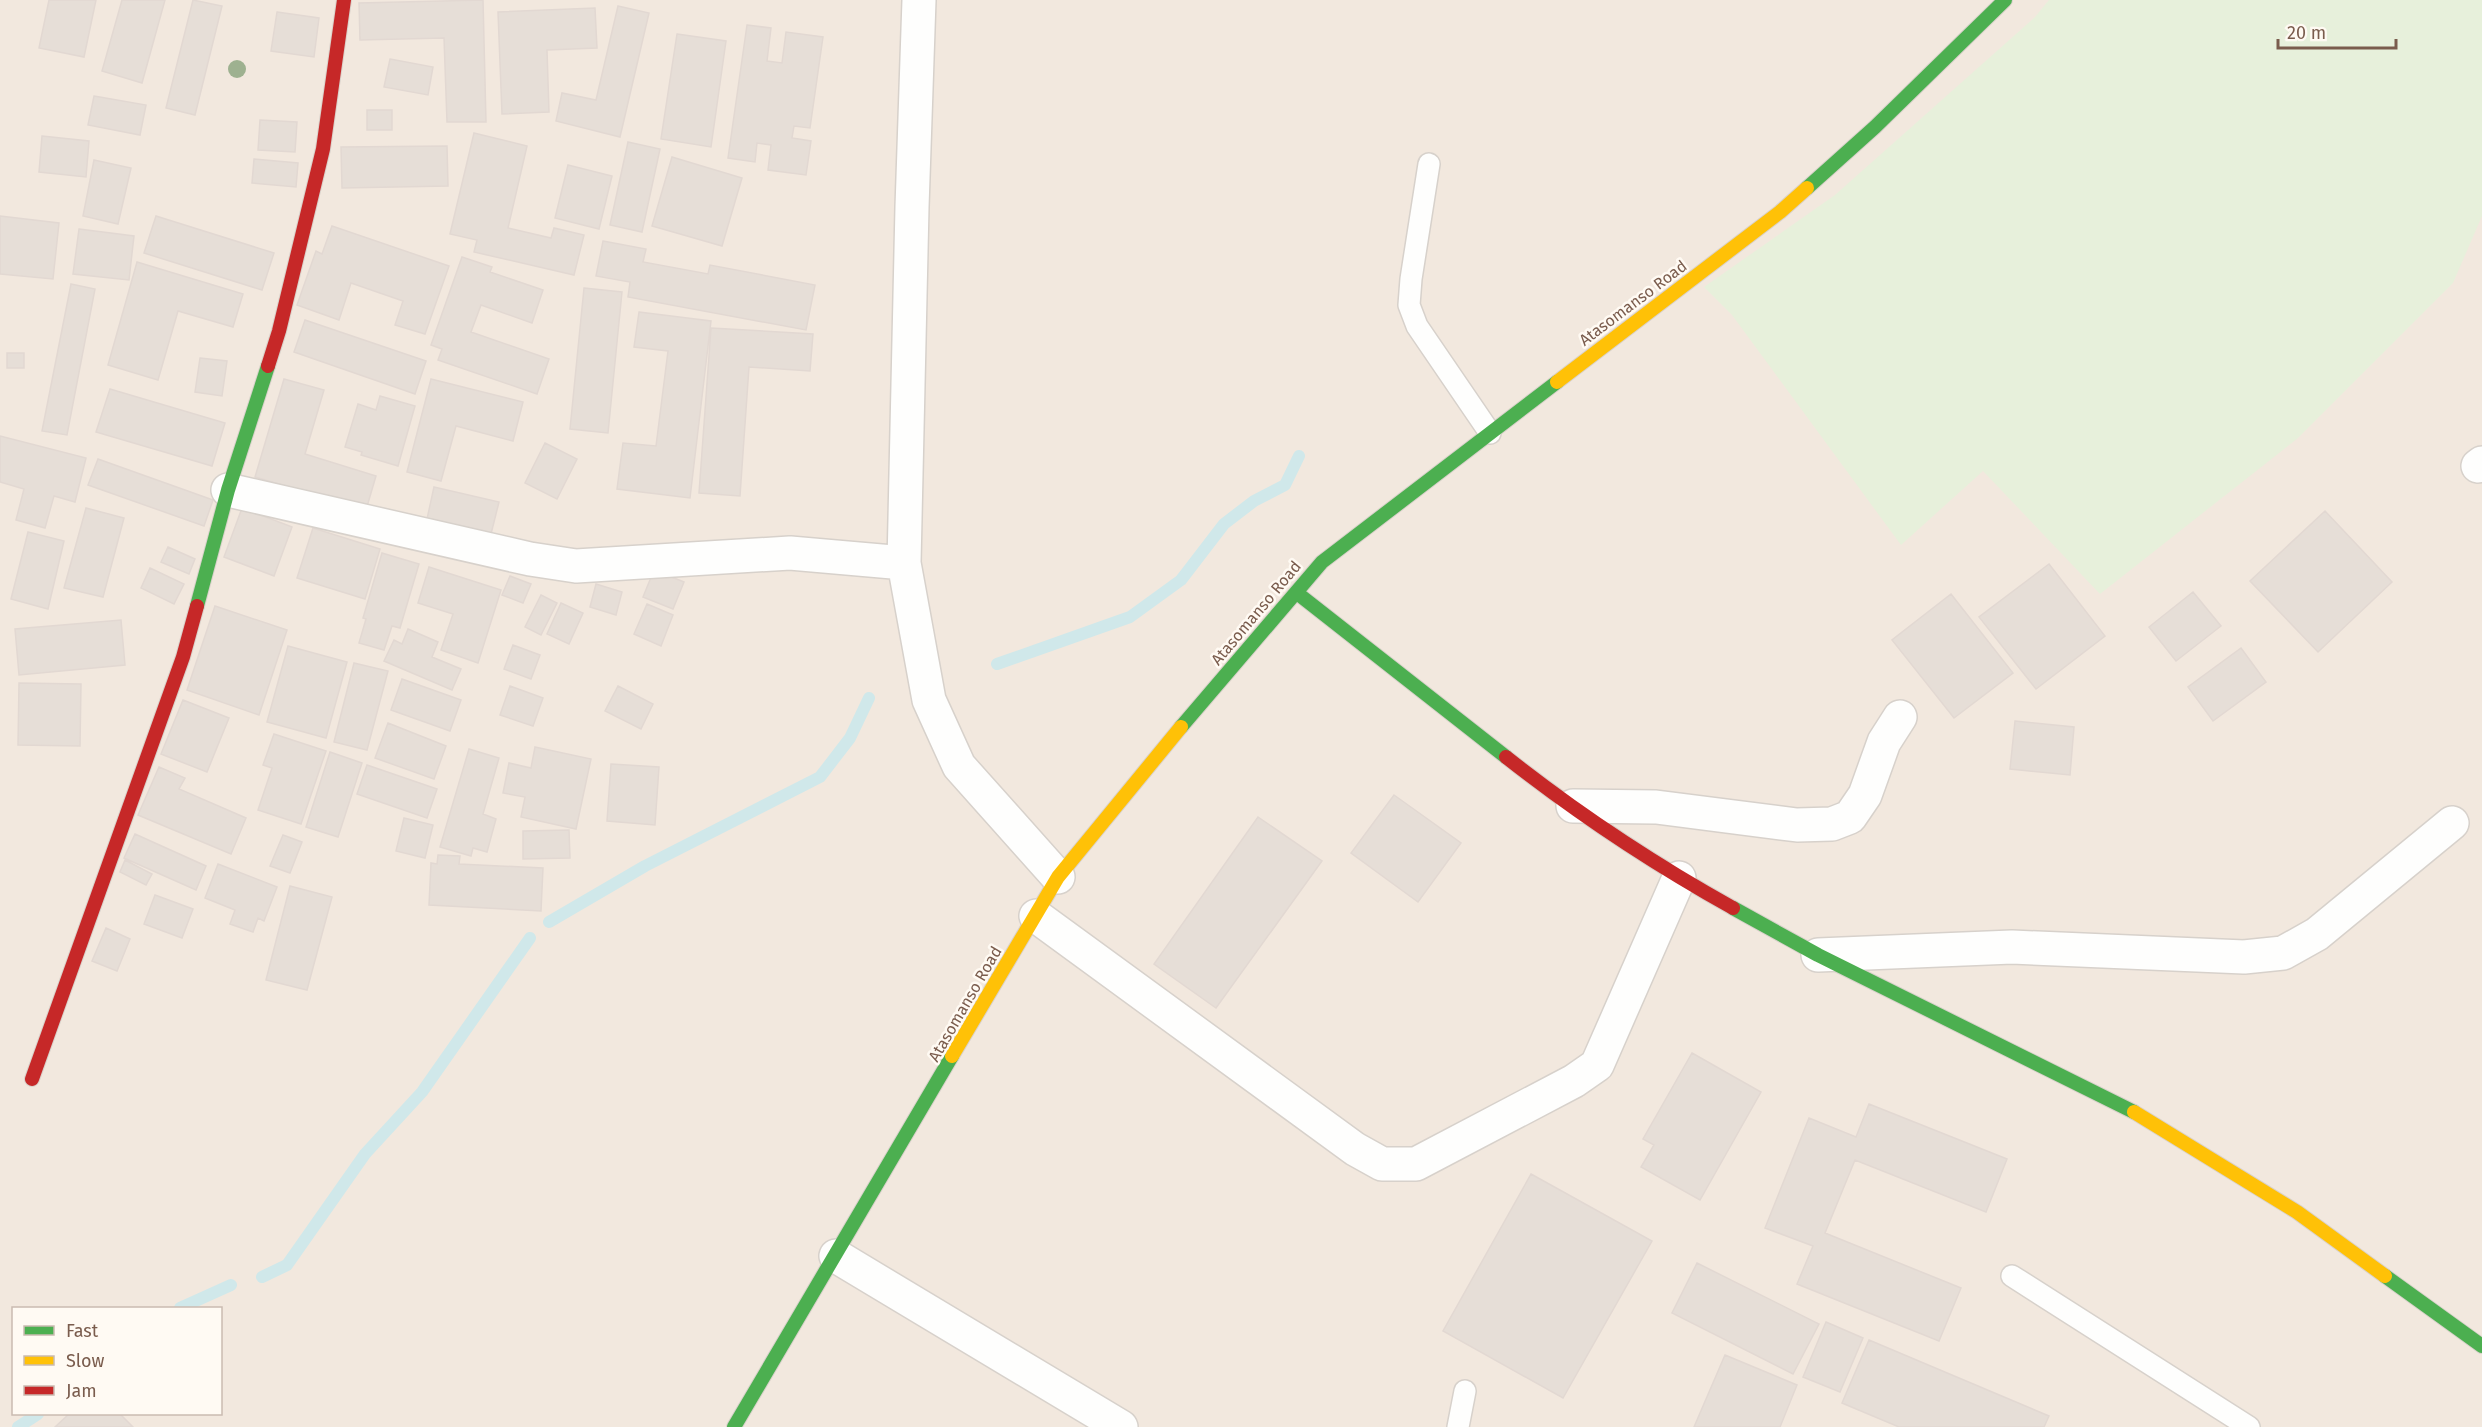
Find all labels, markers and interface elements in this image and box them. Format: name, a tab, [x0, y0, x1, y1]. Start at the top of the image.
scale bar	[2278, 12, 2396, 50]
text: 20 m	[2287, 22, 2326, 44]
street label: Atasomanso Road	[1575, 256, 1691, 350]
street label: Atasomanso Road	[1207, 557, 1305, 669]
street label: Atasomanso Road	[924, 943, 1006, 1065]
legend	[12, 1307, 222, 1415]
text: Fast	[66, 1320, 99, 1342]
text: Slow	[66, 1350, 105, 1372]
text: Jam	[66, 1380, 97, 1402]

